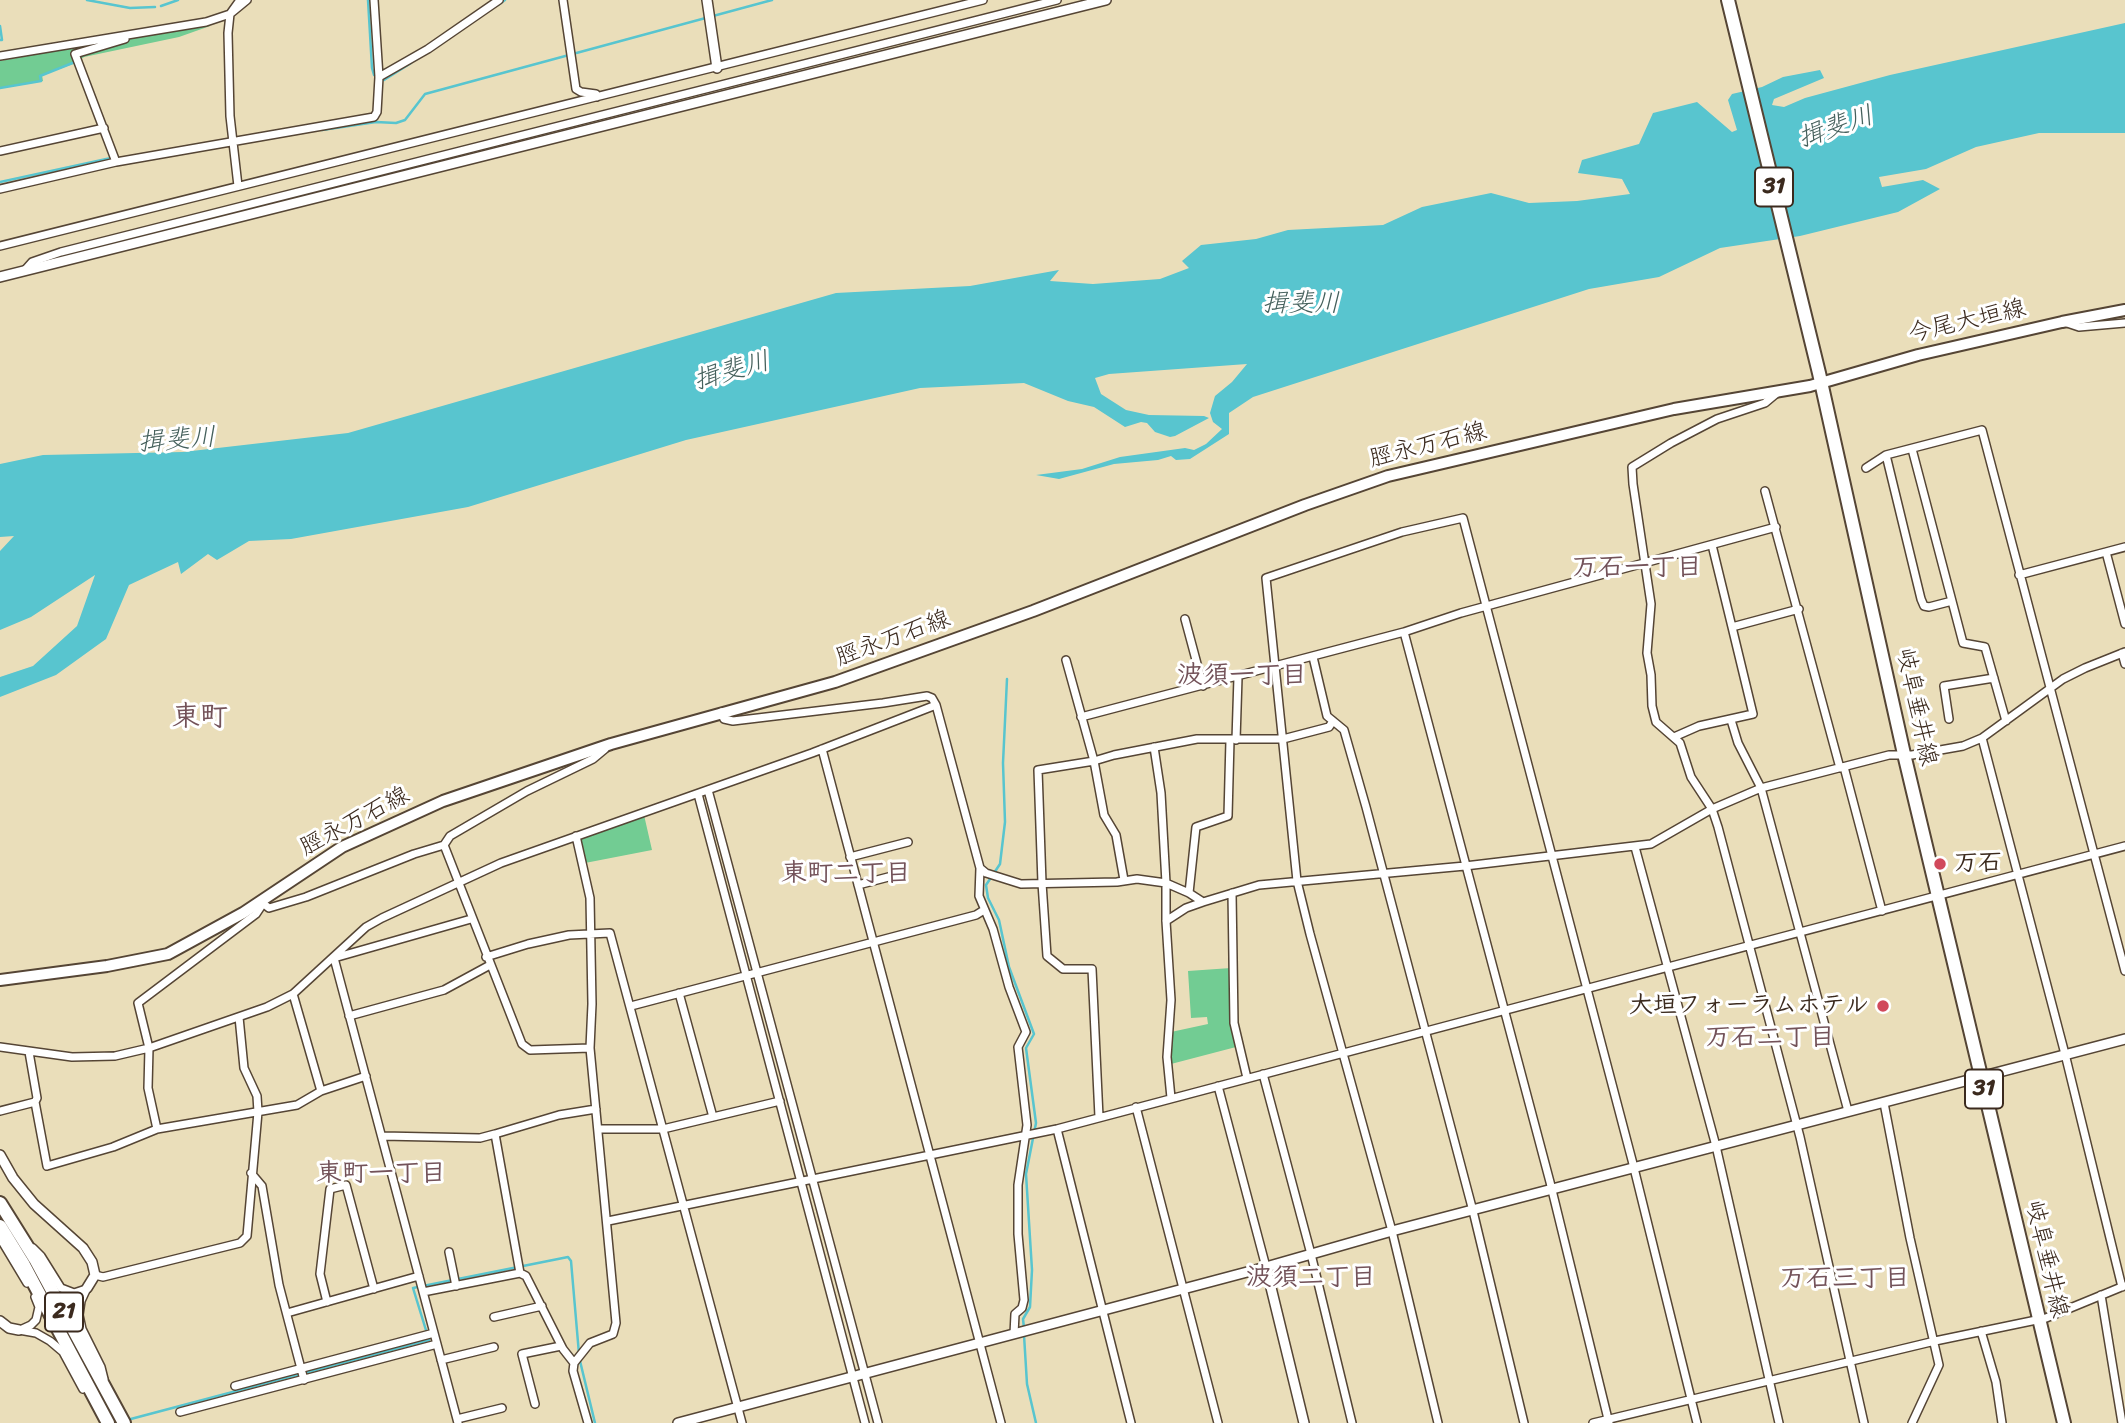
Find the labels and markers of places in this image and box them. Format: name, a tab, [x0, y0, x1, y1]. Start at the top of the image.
place label: 万石	[1954, 850, 2002, 878]
marker: 万石	[1932, 856, 1948, 872]
place label: 大垣フォーラムホテル	[1629, 992, 1869, 1020]
marker: 大垣フォーラムホテル	[1875, 998, 1891, 1014]

